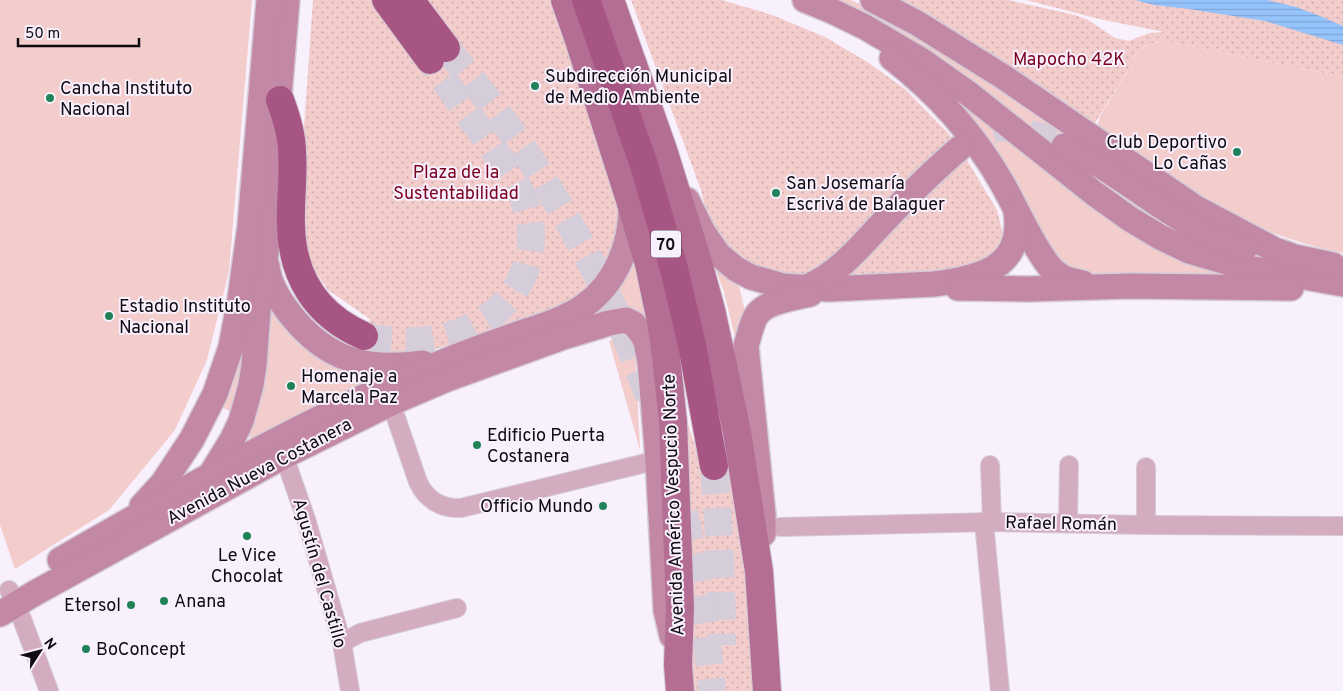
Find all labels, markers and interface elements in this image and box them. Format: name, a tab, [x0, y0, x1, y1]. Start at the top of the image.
scale bar	[18, 15, 139, 47]
text: 50 m	[25, 25, 60, 44]
park label: Mapocho 42K	[1013, 49, 1125, 72]
place label: Subdirección Municipal de Medio Ambiente	[545, 66, 732, 110]
place label: Cancha Instituto Nacional	[60, 78, 192, 122]
marker: Subdirección Municipal de Medio Ambiente	[529, 80, 541, 92]
marker: Cancha Instituto Nacional	[44, 92, 56, 104]
place label: Club Deportivo Lo Cañas	[1106, 132, 1227, 176]
marker: Club Deportivo Lo Cañas	[1231, 146, 1243, 158]
park label: Plaza de la Sustentabilidad	[393, 162, 519, 206]
place label: San Josemaría Escrivá de Balaguer	[786, 173, 945, 217]
marker: San Josemaría Escrivá de Balaguer	[770, 187, 782, 199]
road number: 70	[651, 230, 681, 258]
place label: Estadio Instituto Nacional	[119, 296, 251, 340]
marker: Estadio Instituto Nacional	[103, 310, 115, 322]
place label: Homenaje a Marcela Paz	[301, 366, 398, 410]
street label: Avenida Américo Vespucio Norte	[658, 374, 691, 636]
marker: Homenaje a Marcela Paz	[285, 380, 297, 392]
street label: Avenida Nueva Costanera	[163, 414, 356, 531]
place label: Edificio Puerta Costanera	[487, 425, 605, 469]
marker: Edificio Puerta Costanera	[471, 439, 483, 451]
street label: Agustín del Castillo	[286, 496, 351, 651]
place label: Officio Mundo	[480, 496, 593, 519]
marker: Officio Mundo	[597, 500, 609, 512]
street label: Rafael Román	[1005, 512, 1117, 537]
marker: Le Vice Chocolat	[241, 530, 253, 542]
place label: Le Vice Chocolat	[211, 545, 283, 589]
place label: Anana	[174, 591, 226, 614]
place label: Etersol	[64, 595, 121, 618]
marker: Anana	[158, 595, 170, 607]
marker: Etersol	[125, 599, 137, 611]
north arrow	[15, 626, 65, 676]
text: N	[39, 635, 59, 653]
place label: BoConcept	[96, 639, 186, 662]
marker: BoConcept	[80, 643, 92, 655]

